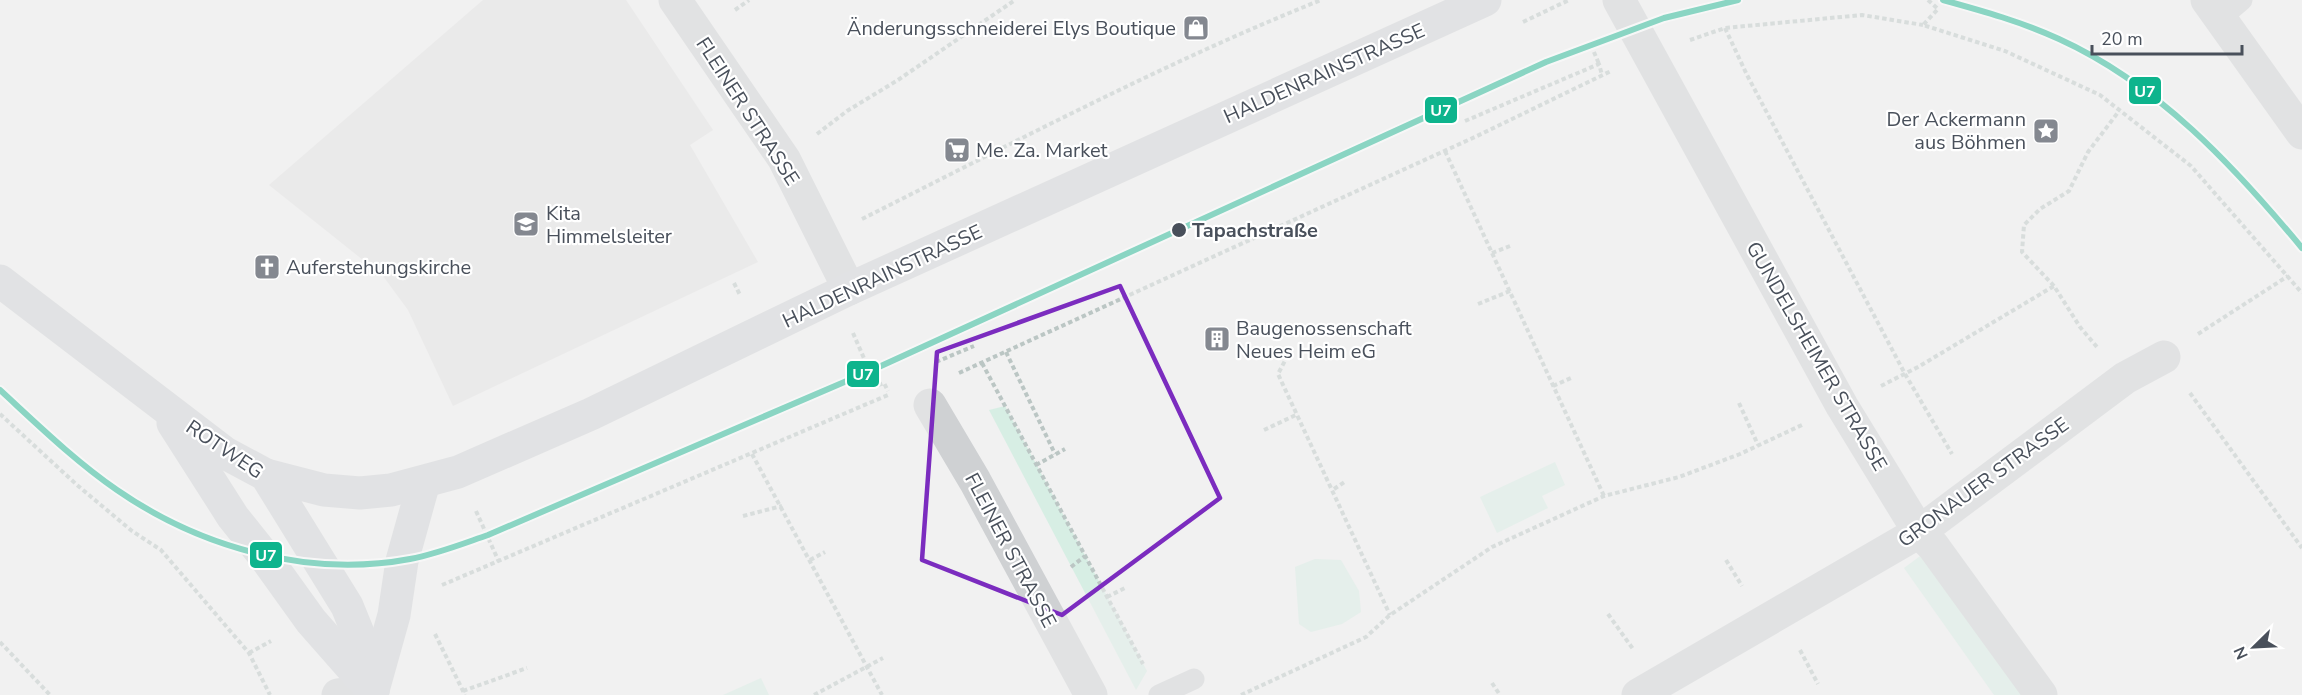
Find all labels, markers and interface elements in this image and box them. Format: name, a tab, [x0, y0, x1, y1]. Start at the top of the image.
shop icon: Änderungsschneiderei Elys Boutique	[1181, 13, 1211, 43]
place label: Änderungsschneiderei Elys Boutique	[847, 15, 1176, 42]
street label: HALDENRAINSTRASSE	[1219, 17, 1429, 130]
scale bar	[2092, 18, 2242, 56]
text: 20 m	[2101, 27, 2143, 51]
street label: FLEINER STRASSE	[690, 32, 806, 191]
line badge: U7	[2128, 76, 2162, 105]
text: U7	[2134, 81, 2156, 103]
line badge: U7	[1424, 96, 1458, 124]
text: U7	[1430, 100, 1452, 122]
place label: Der Ackermann aus Böhmen	[1886, 106, 2026, 156]
place icon: Der Ackermann aus Böhmen	[2031, 116, 2061, 146]
supermarket icon: Me. Za. Market	[942, 135, 972, 165]
place label: Me. Za. Market	[976, 137, 1109, 164]
place label: Kita Himmelsleiter	[546, 200, 672, 250]
school or university icon: Kita Himmelsleiter	[511, 209, 541, 239]
place label: Tapachstraße	[1192, 217, 1318, 244]
street label: HALDENRAINSTRASSE	[778, 218, 986, 335]
marker: Tapachstraße	[1170, 221, 1188, 239]
street label: GUNDELSHEIMER STRASSE	[1740, 237, 1893, 476]
church icon: Auferstehungskirche	[252, 252, 282, 282]
place label: Auferstehungskirche	[286, 254, 471, 281]
place label: Baugenossenschaft Neues Heim eG	[1236, 315, 1412, 365]
building icon: Baugenossenschaft Neues Heim eG	[1202, 324, 1232, 354]
line badge: U7	[846, 360, 880, 388]
text: U7	[852, 364, 874, 386]
street label: GRONAUER STRASSE	[1892, 411, 2074, 554]
street label: ROTWEG	[181, 414, 269, 485]
street label: FLEINER STRASSE	[958, 468, 1063, 632]
line badge: U7	[249, 541, 283, 569]
text: U7	[255, 545, 277, 567]
north arrow	[2224, 617, 2284, 677]
text: N	[2229, 643, 2254, 663]

